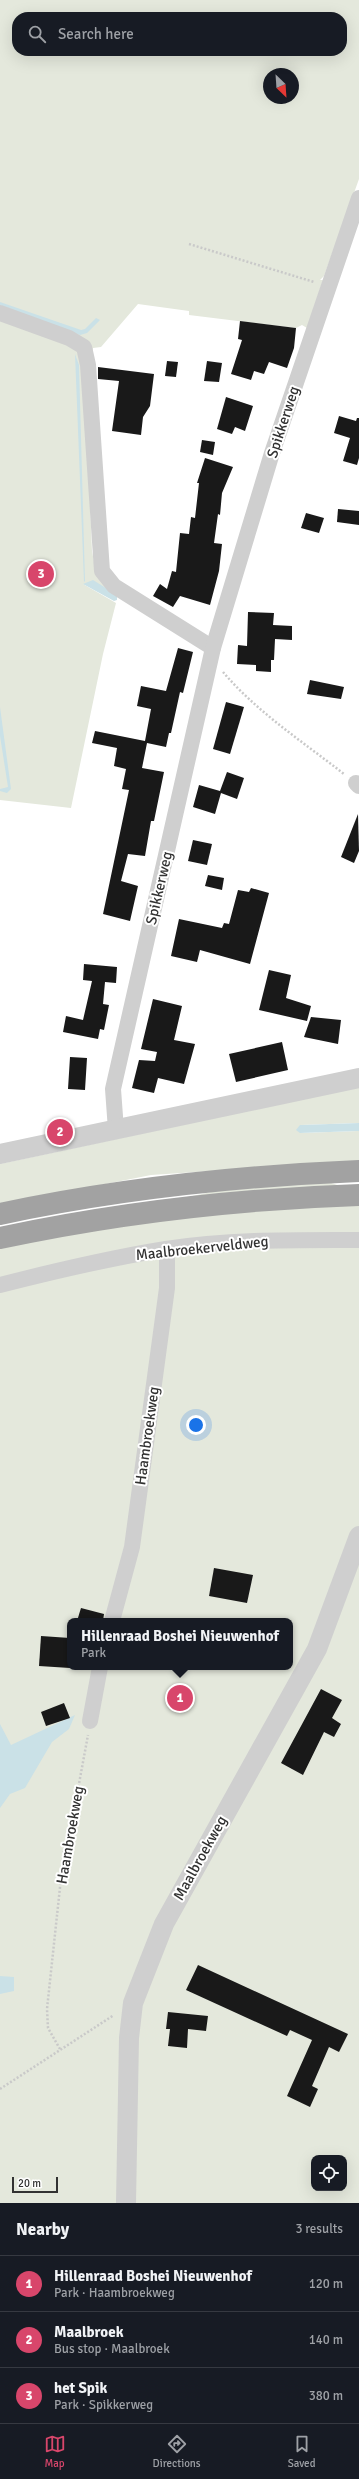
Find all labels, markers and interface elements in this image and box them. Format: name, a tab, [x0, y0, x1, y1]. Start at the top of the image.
search box	[12, 12, 347, 56]
icon: search	[26, 23, 48, 45]
text: Search here	[58, 25, 134, 43]
north arrow	[263, 68, 299, 104]
street label: Spikkerweg	[263, 384, 303, 460]
pin: 3	[28, 559, 54, 589]
street label: Spikkerweg	[142, 850, 176, 926]
pin: 2	[47, 1117, 73, 1147]
street label: Maalbroekerveldweg	[135, 1232, 269, 1264]
street label: Haambroekweg	[131, 1385, 163, 1486]
your location	[186, 1415, 206, 1435]
popup	[67, 1618, 293, 1670]
text: Hillenraad Boshei Nieuwenhof	[81, 1627, 279, 1645]
text: Park	[81, 1645, 106, 1661]
pin: 1	[167, 1683, 193, 1713]
street label: Haambroekweg	[53, 1784, 88, 1885]
street label: Maalbroekweg	[169, 1813, 231, 1903]
map controls	[311, 2155, 347, 2191]
button: locate	[311, 2155, 347, 2191]
scale bar	[12, 2175, 58, 2194]
text: 20 m	[18, 2177, 41, 2190]
text: Nearby	[16, 2219, 69, 2240]
text: 3 results	[295, 2221, 343, 2237]
text: Hillenraad Boshei Nieuwenhof	[54, 2267, 252, 2285]
text: 1	[25, 2276, 33, 2292]
text: 120 m	[309, 2276, 343, 2292]
text: Park · Haambroekweg	[54, 2285, 175, 2301]
text: Maalbroek	[54, 2323, 123, 2341]
text: 2	[25, 2332, 33, 2348]
text: 140 m	[309, 2332, 343, 2348]
text: Bus stop · Maalbroek	[54, 2341, 170, 2357]
text: het Spik	[54, 2379, 107, 2397]
text: 3	[25, 2388, 33, 2404]
text: 380 m	[309, 2388, 343, 2404]
text: Park · Spikkerweg	[54, 2397, 153, 2413]
tab: Map	[44, 2433, 66, 2470]
tab: Directions	[153, 2433, 201, 2470]
tab: Saved	[288, 2433, 315, 2470]

